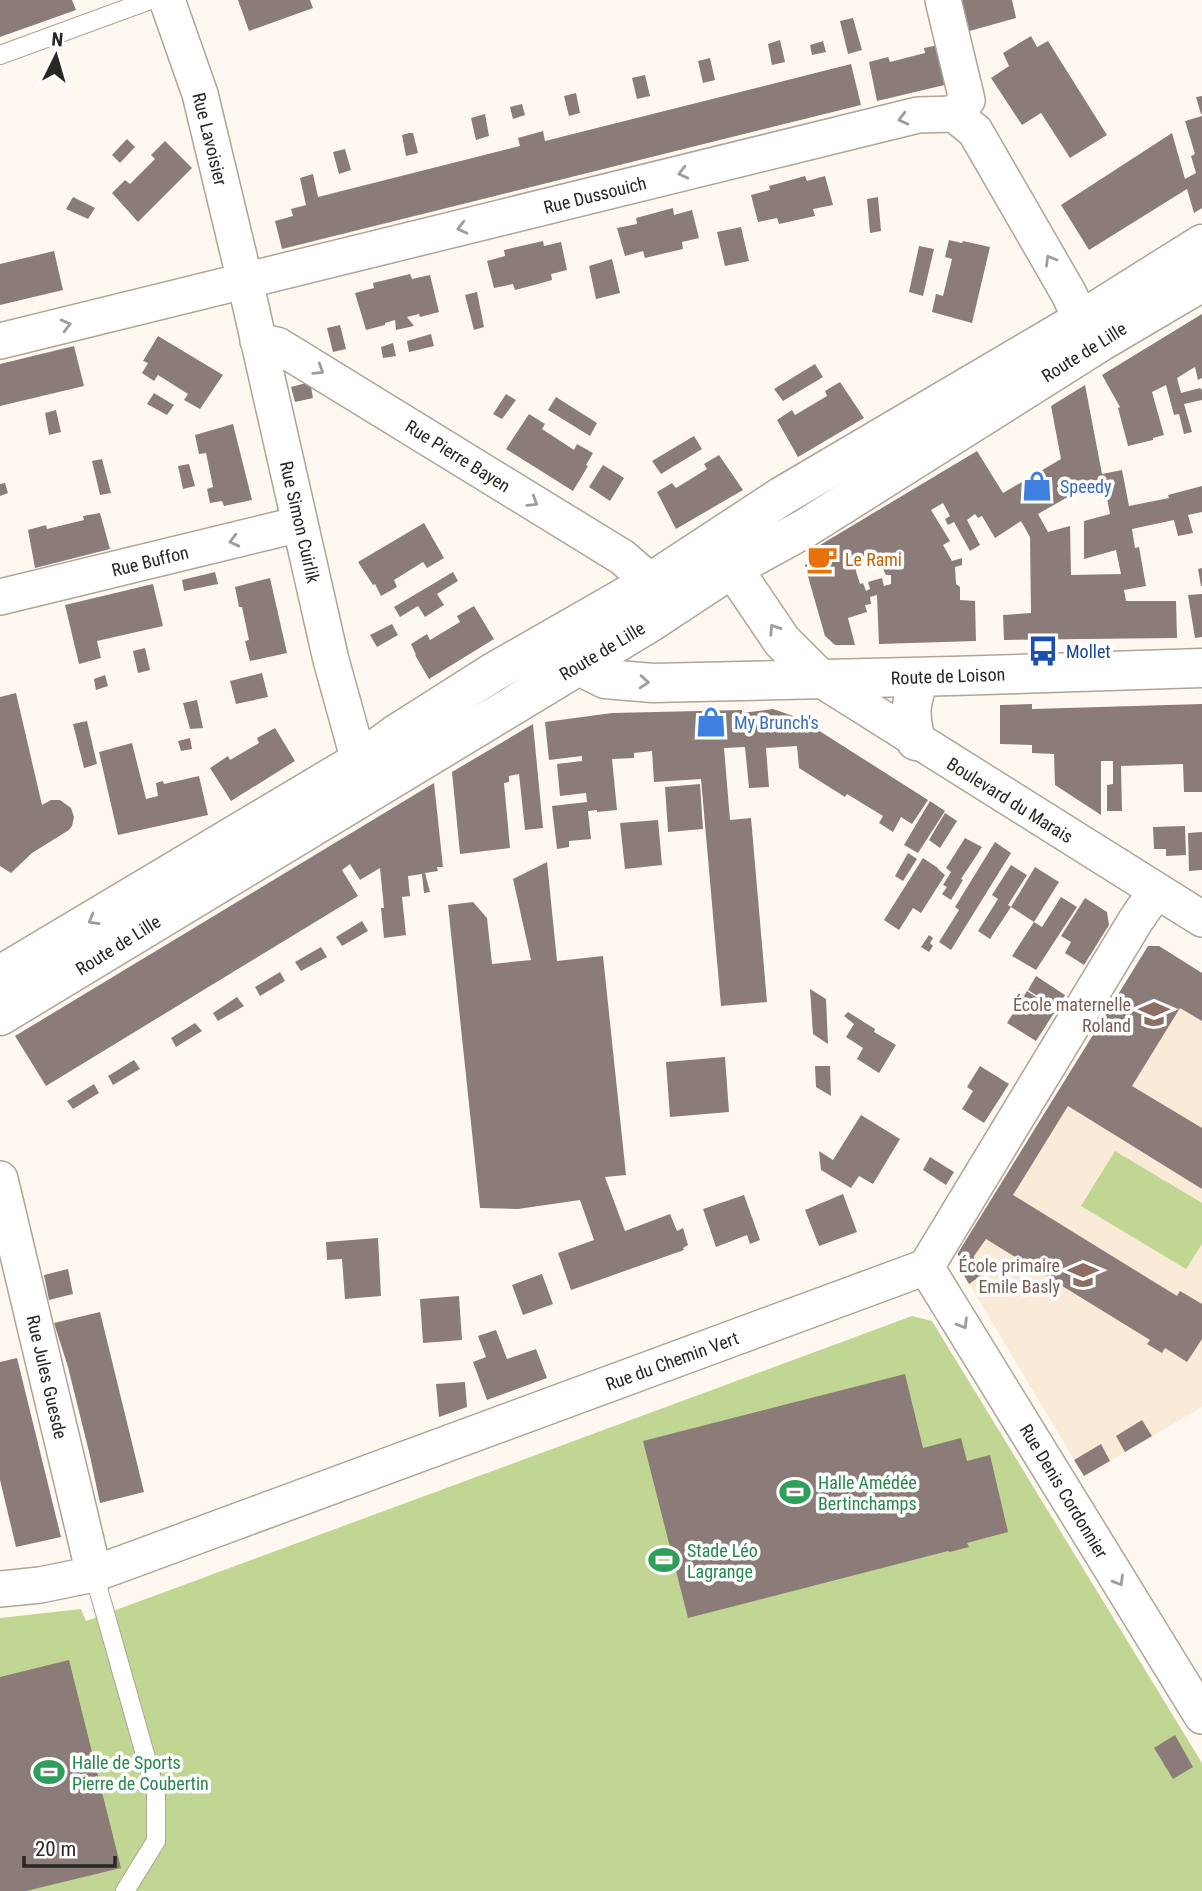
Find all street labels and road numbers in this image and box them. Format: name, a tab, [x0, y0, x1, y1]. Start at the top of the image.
street label: Rue Lavoisier	[188, 90, 232, 188]
street label: Rue Dussouich	[541, 172, 649, 218]
street label: Route de Lille	[1038, 318, 1130, 386]
street label: Rue Pierre Bayen	[402, 415, 514, 497]
street label: Rue Simon Cuirlik	[276, 459, 324, 585]
street label: Rue Buffon	[109, 541, 191, 581]
street label: Route de Lille	[555, 617, 649, 685]
street label: Route de Loison	[890, 664, 1006, 688]
street label: Boulevard du Marais	[943, 753, 1077, 847]
street label: Route de Lille	[72, 911, 164, 979]
street label: Rue Jules Guesde	[23, 1313, 71, 1441]
street label: Rue du Chemin Vert	[603, 1327, 741, 1395]
street label: Rue Denis Cordonnier	[1016, 1420, 1113, 1562]

